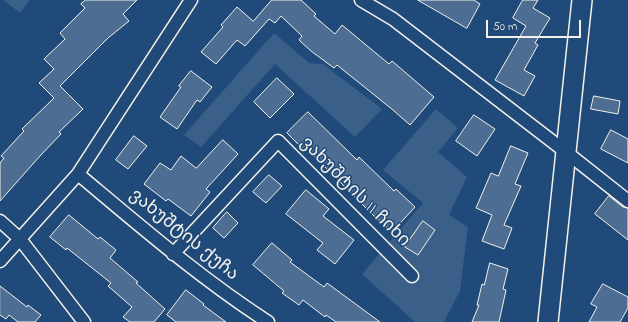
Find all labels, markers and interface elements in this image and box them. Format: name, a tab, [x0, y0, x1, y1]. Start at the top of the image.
scale bar	[488, 12, 583, 38]
text: 50 m	[493, 18, 517, 36]
street label: ვახუშტის II ჩიხი	[294, 133, 414, 253]
street label: ვახუშტის ქუჩა	[124, 185, 242, 287]

